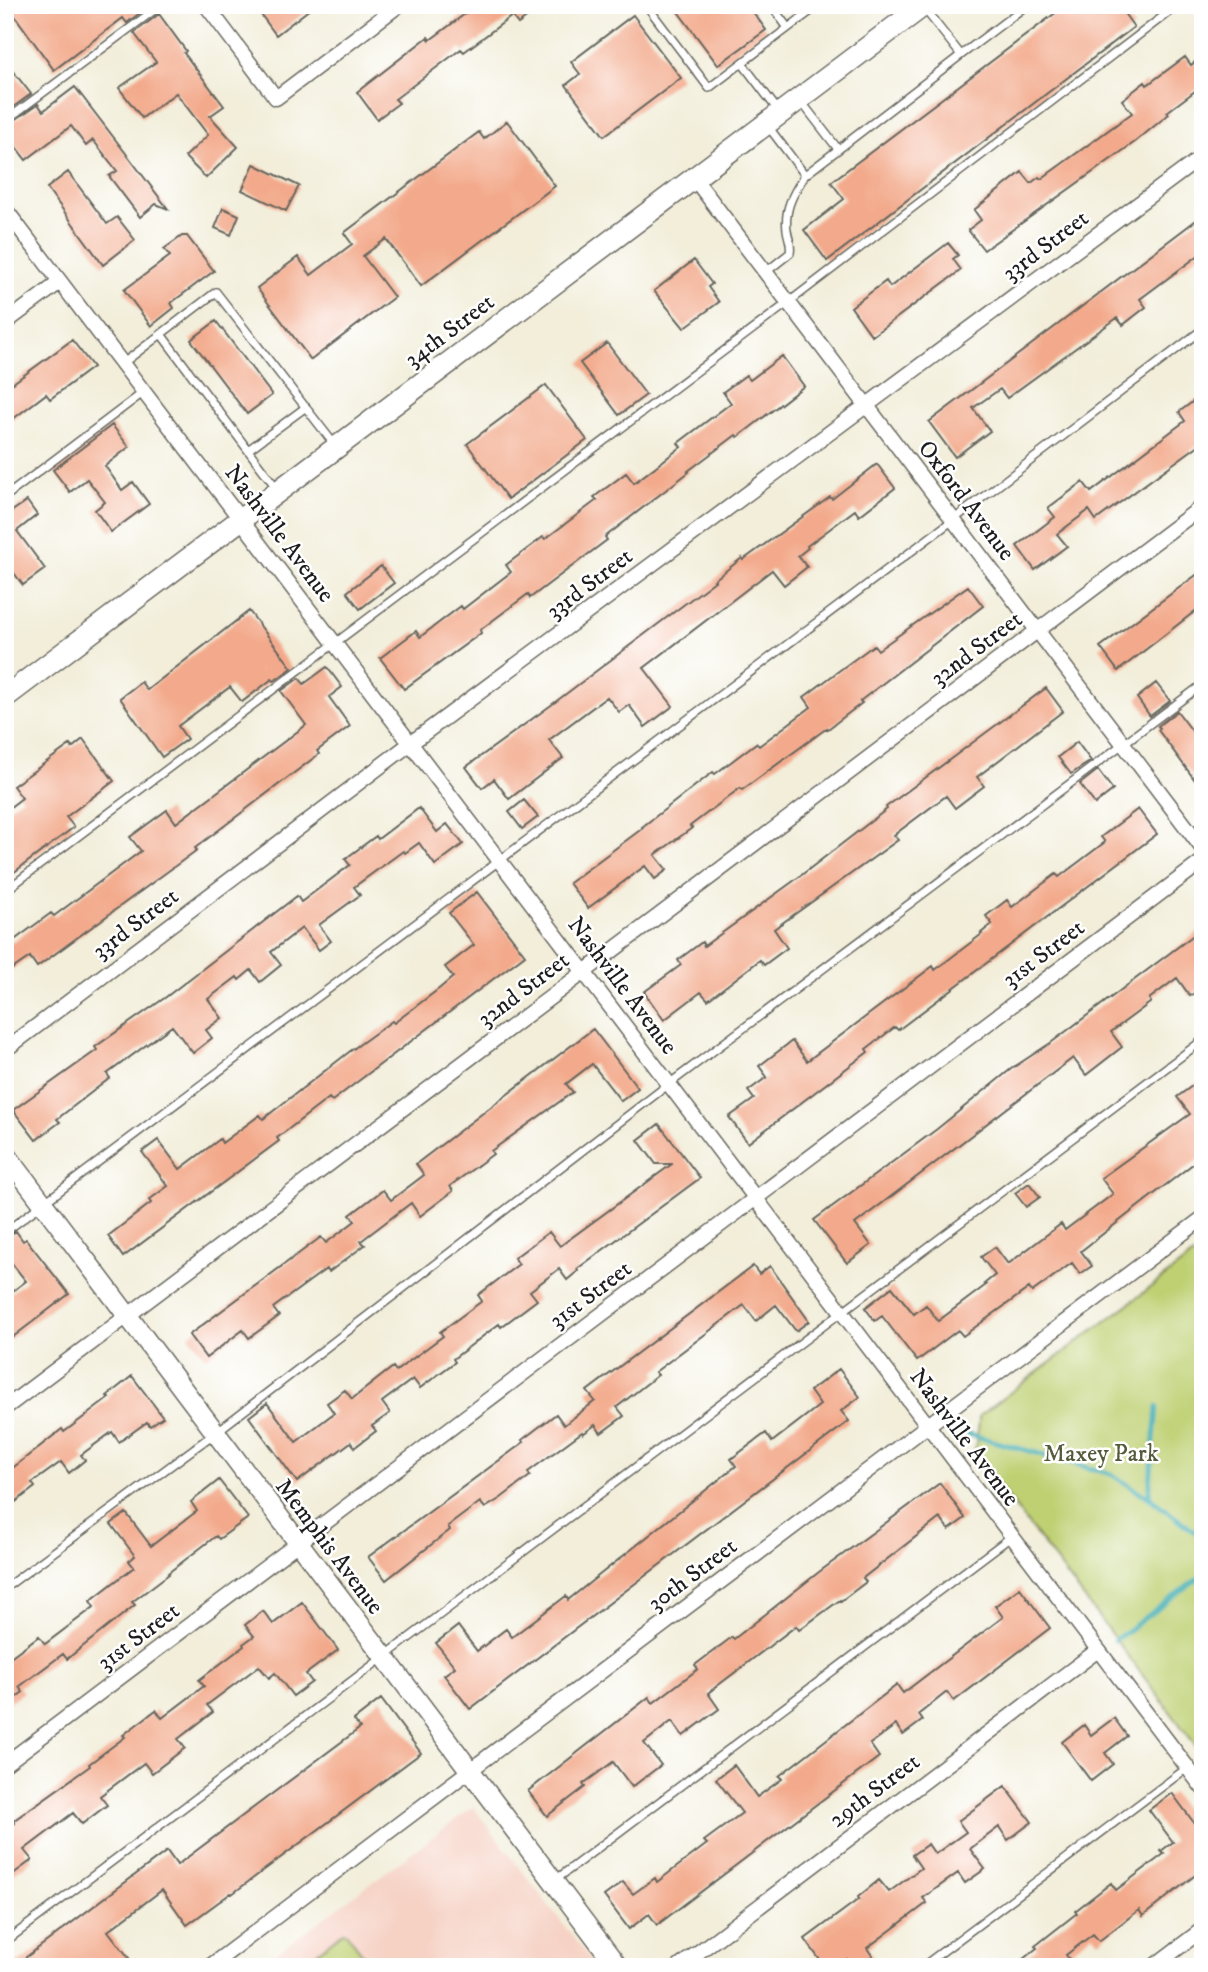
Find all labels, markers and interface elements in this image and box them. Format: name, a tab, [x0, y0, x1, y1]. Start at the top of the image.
street label: 33rd Street	[996, 203, 1095, 288]
street label: 34th Street	[399, 287, 501, 374]
street label: Oxford Avenue	[911, 434, 1021, 567]
street label: Nashville Avenue	[218, 459, 341, 609]
street label: 33rd Street	[540, 541, 639, 626]
street label: 32nd Street	[925, 604, 1029, 693]
street label: 33rd Street	[86, 881, 185, 966]
street label: Nashville Avenue	[561, 911, 684, 1061]
street label: 31st Street	[996, 913, 1091, 994]
street label: 32nd Street	[472, 945, 576, 1034]
street label: 31st Street	[543, 1254, 638, 1335]
street label: Nashville Avenue	[903, 1363, 1026, 1513]
park label: Maxey Park	[1043, 1439, 1159, 1469]
street label: Memphis Avenue	[268, 1473, 390, 1621]
street label: 30th Street	[642, 1531, 743, 1618]
street label: 31st Street	[91, 1596, 186, 1677]
street label: 29th Street	[823, 1747, 926, 1835]

